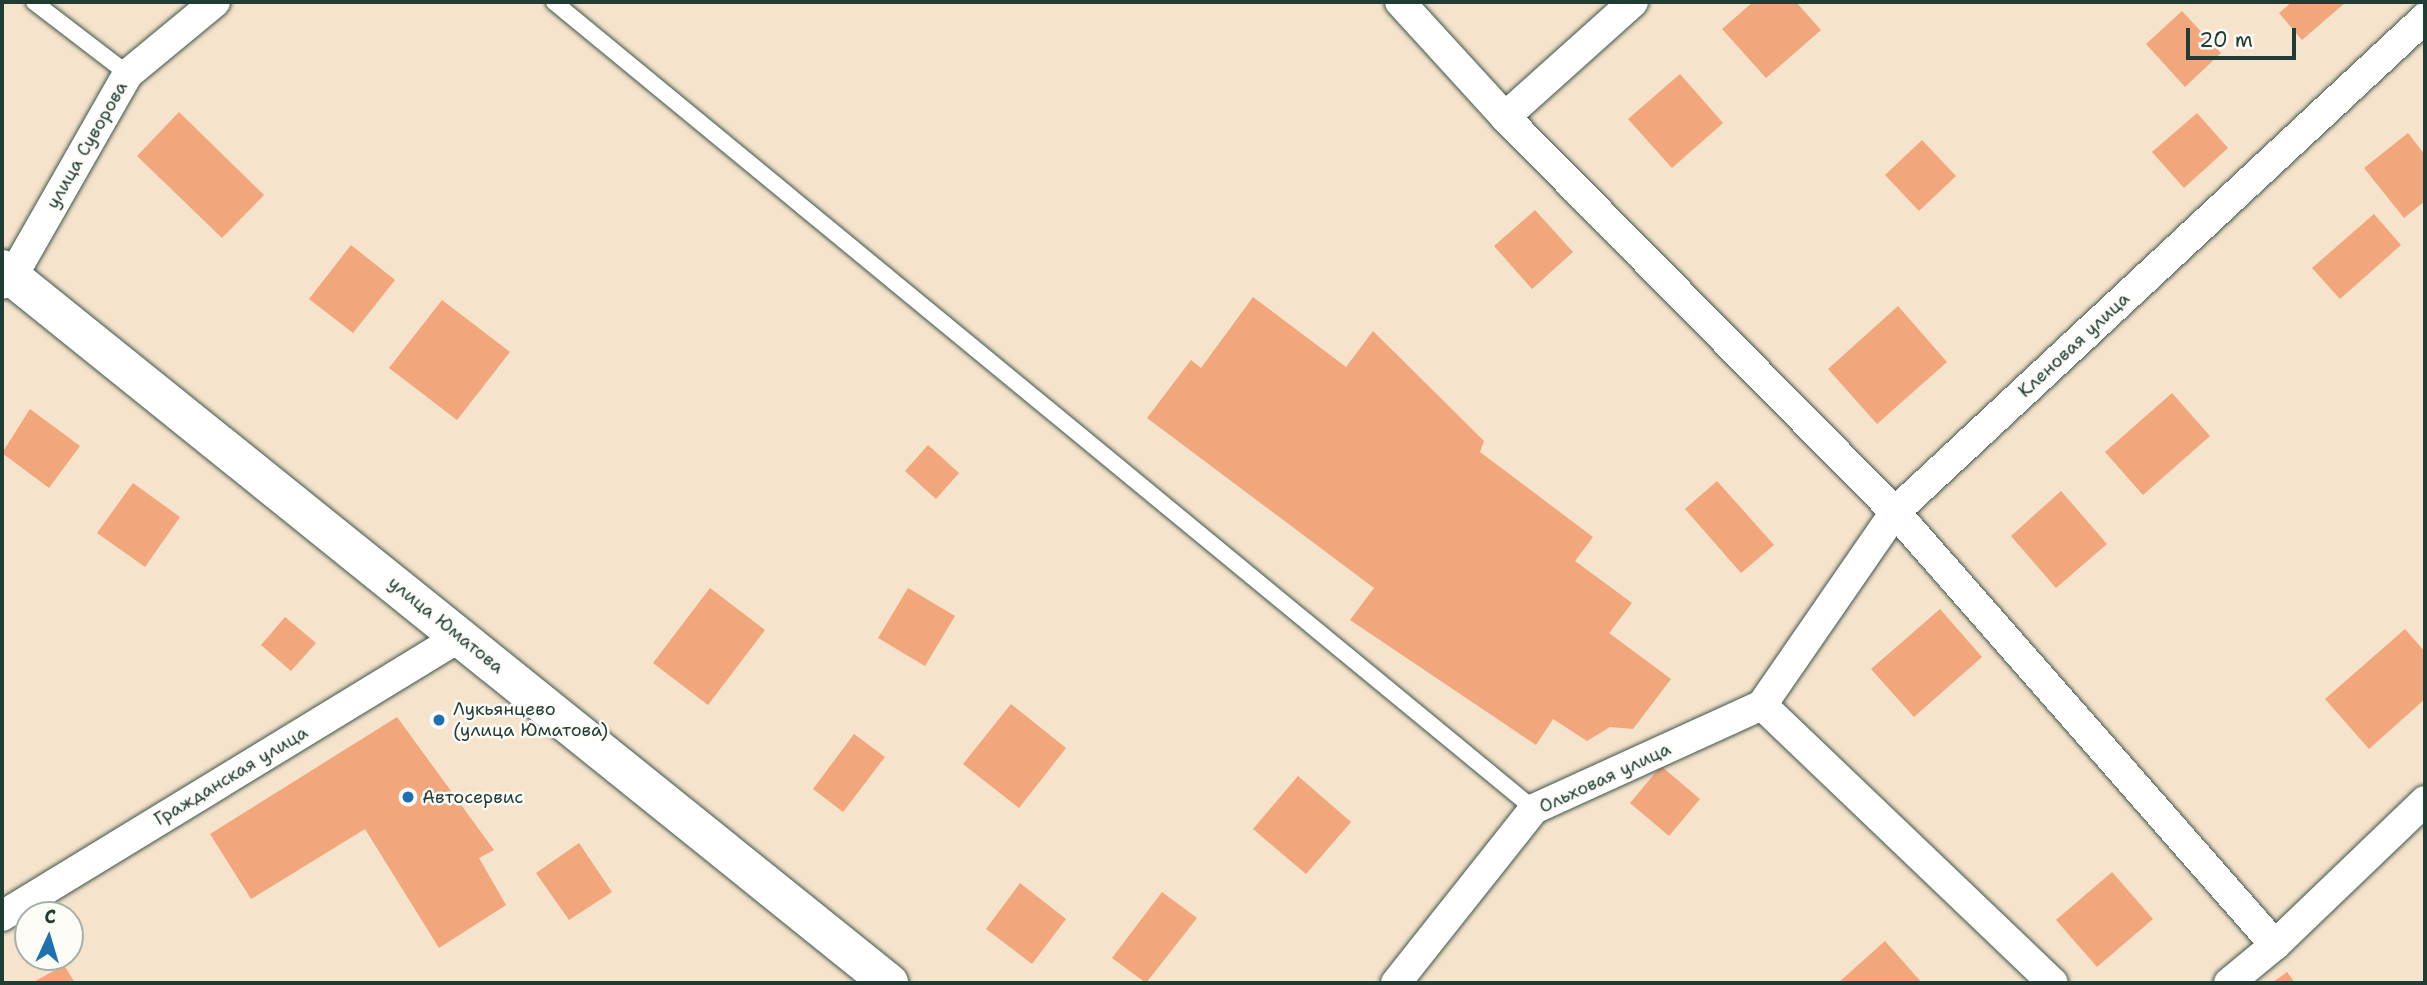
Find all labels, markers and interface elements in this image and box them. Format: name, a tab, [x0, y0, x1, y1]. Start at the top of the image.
scale bar	[2189, 14, 2299, 58]
text: 20 m	[2199, 26, 2253, 54]
street label: улица Суворова	[42, 77, 132, 213]
street label: Кленовая улица	[2014, 288, 2134, 402]
street label: улица Юматова	[384, 572, 508, 678]
place label: Лукьянцево (улица Юматова)	[453, 699, 608, 742]
marker: Лукьянцево (улица Юматова)	[431, 712, 447, 728]
street label: Гражданская улица	[150, 722, 312, 830]
street label: Ольховая улица	[1536, 738, 1674, 818]
place label: Автосервис	[422, 786, 523, 808]
marker: Автосервис	[400, 789, 416, 805]
north arrow	[14, 901, 84, 971]
text: С	[44, 904, 57, 929]

